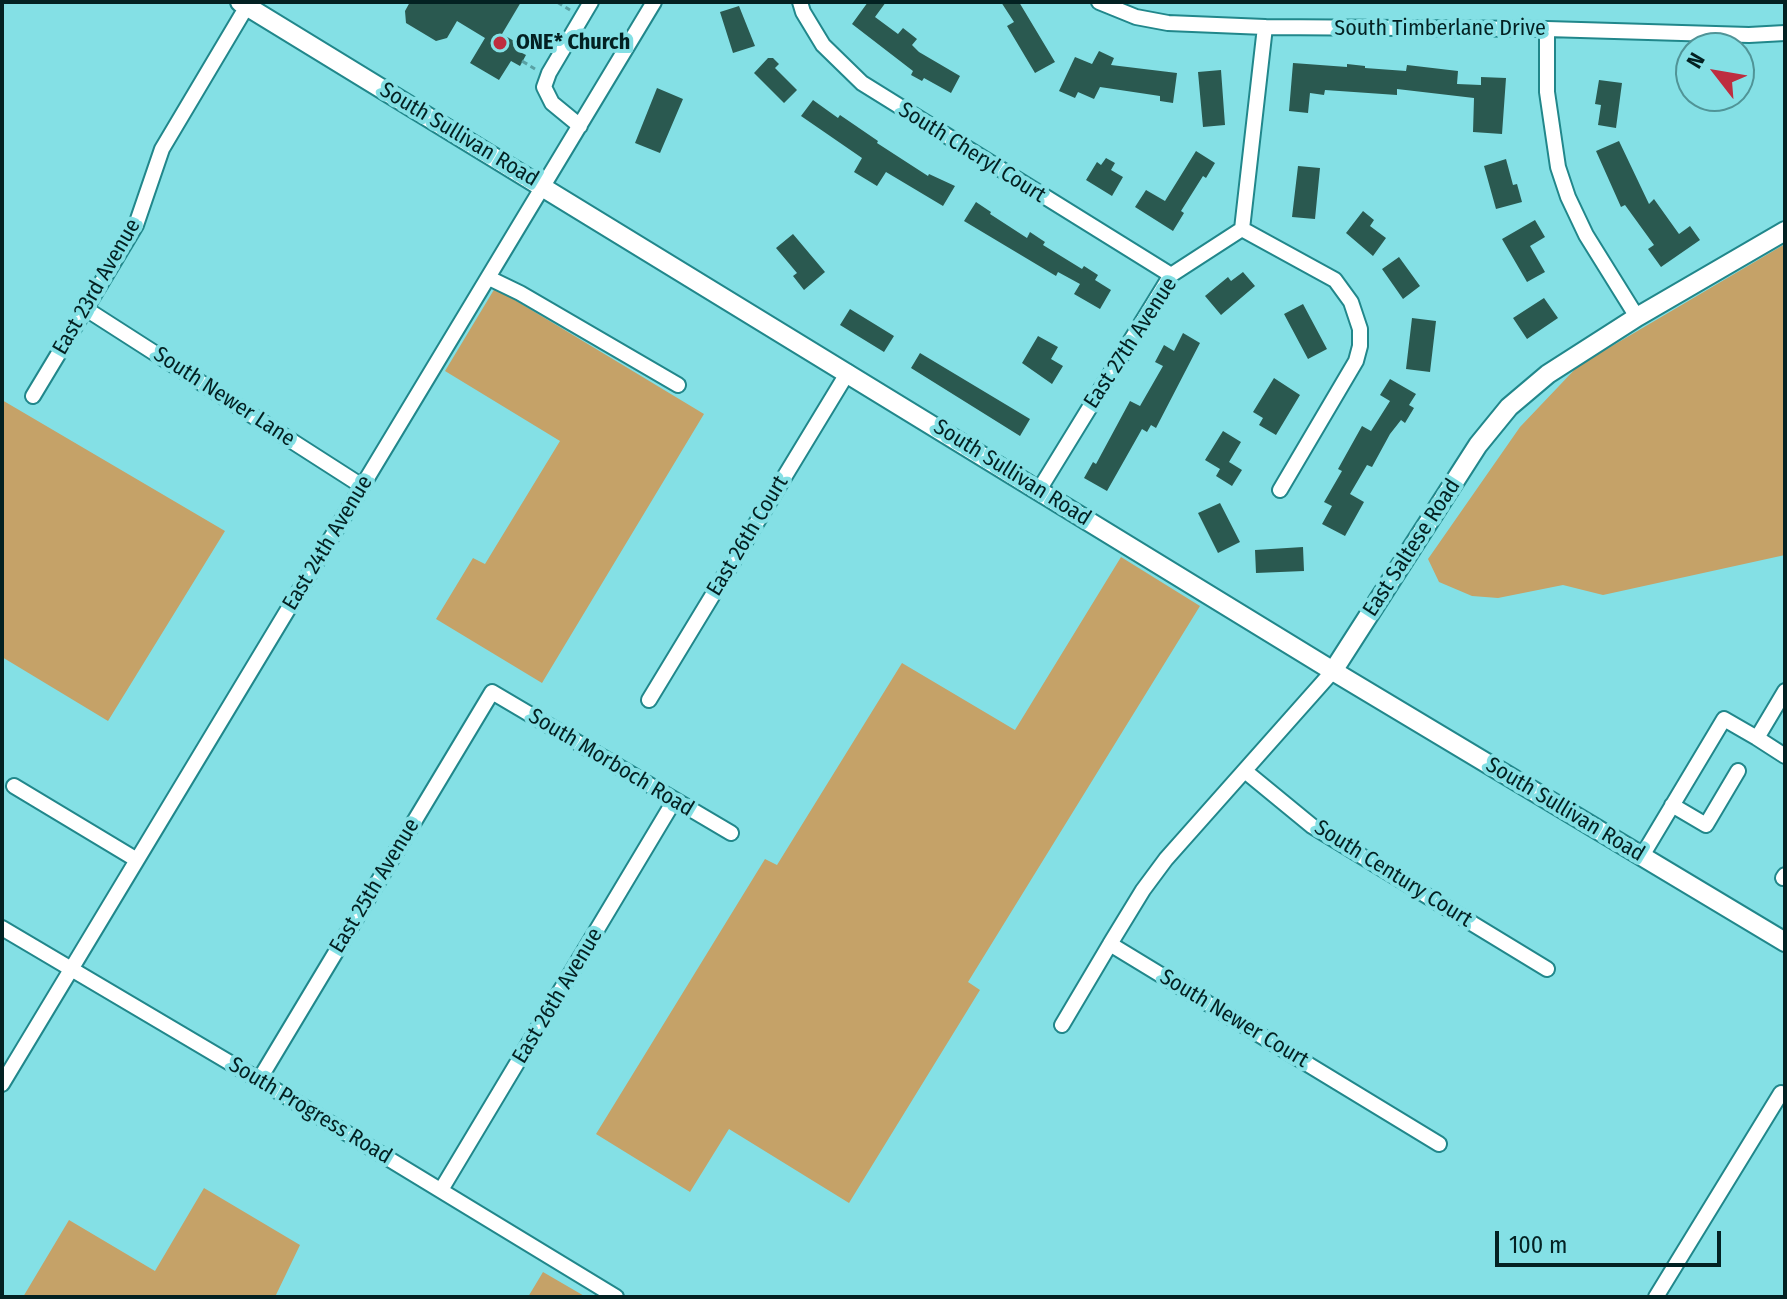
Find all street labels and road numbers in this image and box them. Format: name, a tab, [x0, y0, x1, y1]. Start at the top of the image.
street label: South Timberlane Drive	[1334, 16, 1546, 42]
street label: South Sullivan Road	[375, 77, 543, 193]
street label: South Cheryl Court	[894, 97, 1050, 209]
street label: East 23rd Avenue	[48, 215, 146, 359]
street label: East 27th Avenue	[1079, 273, 1183, 413]
street label: South Newer Lane	[148, 342, 300, 452]
street label: South Sullivan Road	[929, 414, 1095, 532]
street label: East 24th Avenue	[277, 471, 379, 615]
street label: East 26th Court	[702, 471, 794, 601]
street label: East Saltese Road	[1358, 474, 1466, 622]
street label: South Morboch Road	[524, 703, 698, 823]
street label: South Sullivan Road	[1481, 752, 1649, 868]
street label: East 25th Avenue	[325, 814, 425, 958]
street label: South Century Court	[1309, 815, 1477, 933]
street label: East 26th Avenue	[507, 924, 609, 1068]
street label: South Newer Court	[1155, 964, 1313, 1074]
street label: South Progress Road	[224, 1052, 396, 1170]

